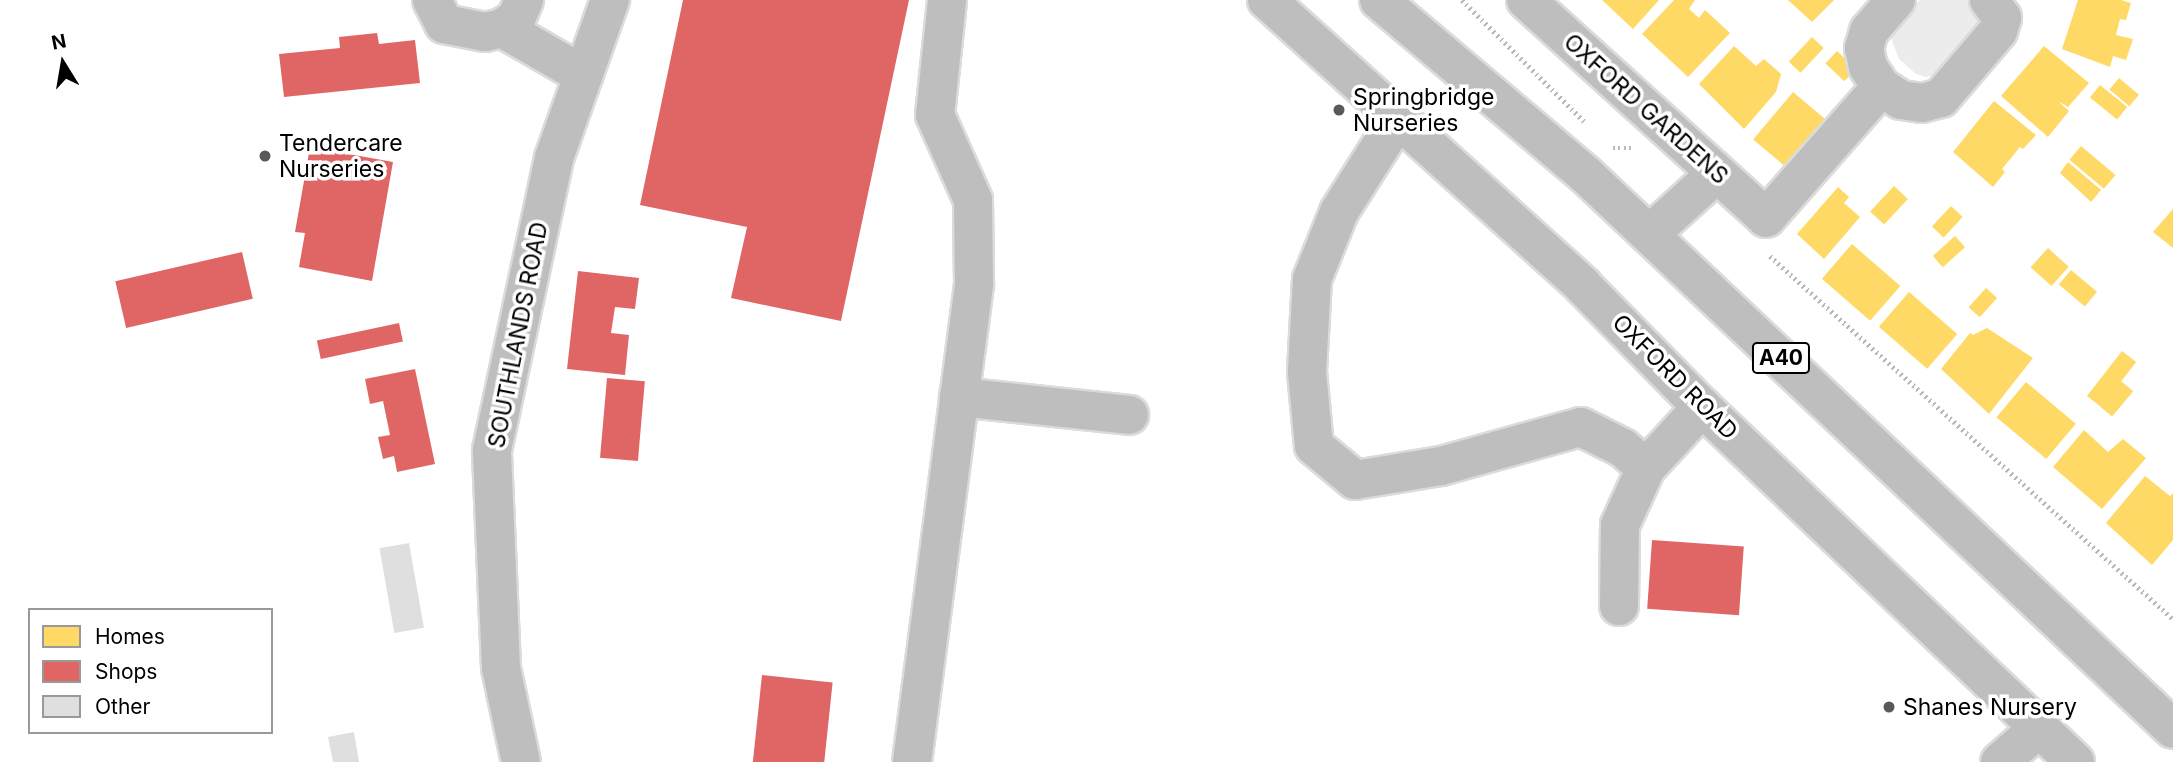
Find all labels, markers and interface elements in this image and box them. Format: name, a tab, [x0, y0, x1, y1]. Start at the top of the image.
north arrow	[28, 28, 98, 98]
street label: OXFORD GARDENS	[1558, 28, 1734, 190]
text: N	[50, 29, 68, 55]
place label: Springbridge Nurseries	[1353, 83, 1494, 137]
marker: Springbridge Nurseries	[1331, 102, 1347, 118]
place label: Tendercare Nurseries	[279, 129, 403, 183]
marker: Tendercare Nurseries	[257, 148, 273, 164]
street label: SOUTHLANDS ROAD	[483, 220, 553, 450]
street label: OXFORD ROAD	[1607, 309, 1743, 445]
road number: A40	[1751, 340, 1811, 376]
legend	[28, 608, 273, 734]
text: Homes	[95, 624, 165, 649]
text: Shops	[95, 659, 157, 684]
place label: Shanes Nursery	[1903, 693, 2077, 721]
text: Other	[95, 694, 151, 719]
marker: Shanes Nursery	[1881, 699, 1897, 715]

